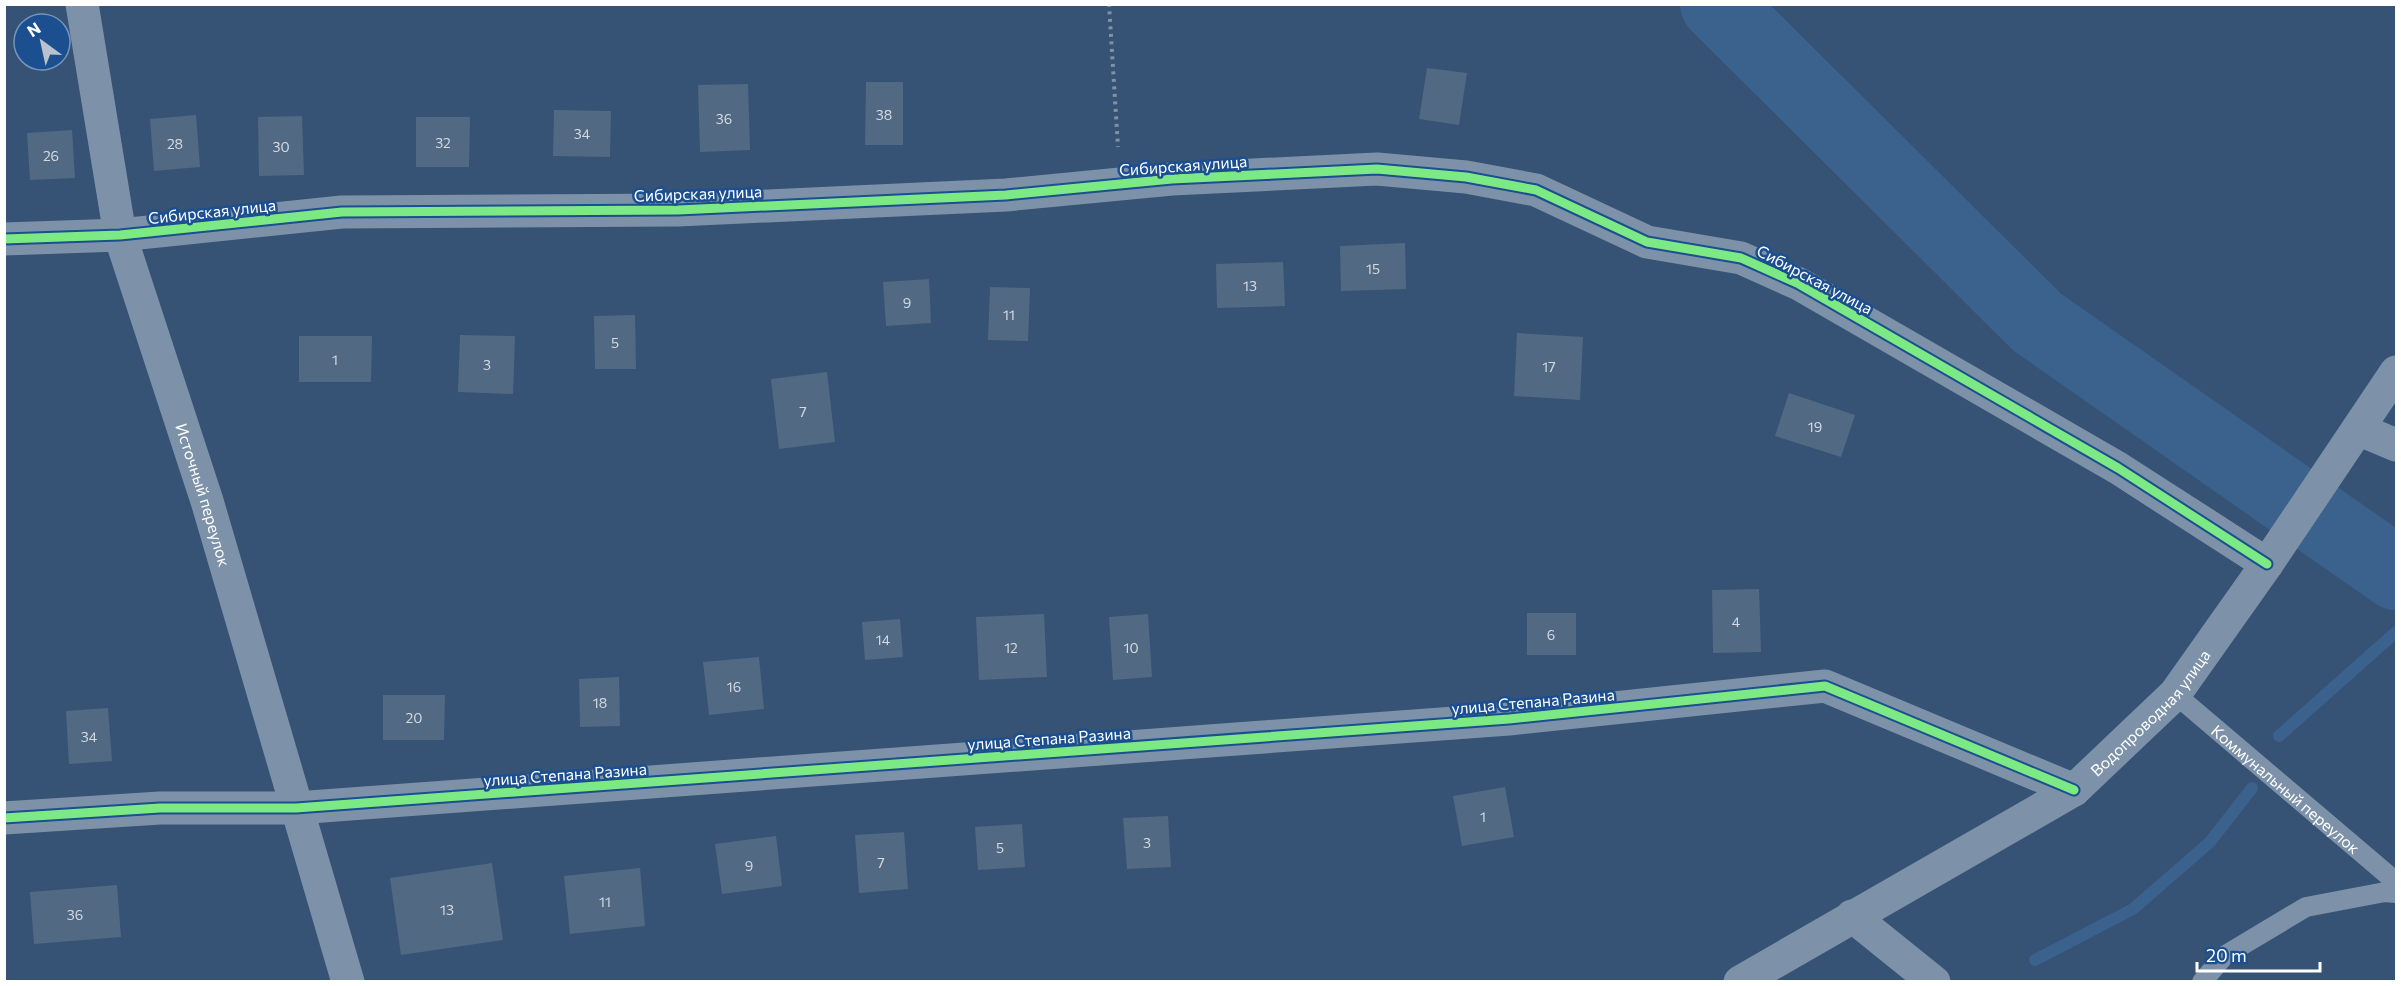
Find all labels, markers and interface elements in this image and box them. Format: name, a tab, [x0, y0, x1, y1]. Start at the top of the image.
north arrow	[12, 12, 72, 72]
text: N	[23, 18, 44, 40]
house number: 38	[876, 106, 892, 123]
house number: 36	[716, 110, 732, 127]
house number: 34	[574, 125, 591, 142]
house number: 32	[435, 134, 451, 151]
house number: 28	[167, 135, 183, 152]
house number: 30	[272, 138, 290, 155]
house number: 26	[43, 147, 59, 164]
street label: Сибирская улица	[1118, 151, 1248, 179]
street label: Сибирская улица	[634, 181, 762, 205]
street label: Сибирская улица	[147, 195, 277, 227]
street label: Сибирская улица	[1754, 240, 1876, 318]
house number: 15	[1366, 260, 1380, 277]
house number: 13	[1243, 277, 1257, 294]
house number: 9	[903, 294, 911, 311]
house number: 11	[1003, 306, 1015, 323]
house number: 5	[611, 334, 619, 351]
house number: 1	[332, 351, 338, 368]
house number: 3	[483, 356, 491, 373]
house number: 17	[1542, 358, 1556, 375]
house number: 7	[799, 403, 807, 420]
house number: 19	[1808, 418, 1822, 435]
street label: Источный переулок	[173, 421, 235, 569]
house number: 4	[1732, 613, 1741, 630]
house number: 6	[1547, 626, 1555, 643]
house number: 14	[876, 631, 891, 648]
house number: 12	[1004, 639, 1018, 656]
house number: 10	[1123, 639, 1139, 656]
street label: Водопроводная улица	[2086, 645, 2213, 779]
house number: 16	[727, 678, 741, 695]
street label: улица Степана Разина	[1451, 684, 1615, 718]
house number: 18	[593, 694, 607, 711]
house number: 20	[406, 709, 422, 726]
street label: Коммунальный переулок	[2208, 720, 2365, 857]
street label: улица Степана Разина	[967, 723, 1131, 753]
house number: 34	[81, 728, 98, 745]
street label: улица Степана Разина	[483, 759, 647, 789]
house number: 1	[1480, 808, 1486, 825]
house number: 3	[1143, 834, 1151, 851]
house number: 5	[996, 839, 1004, 856]
house number: 7	[877, 854, 885, 871]
house number: 9	[745, 857, 753, 874]
house number: 11	[599, 893, 611, 910]
house number: 13	[440, 901, 454, 918]
house number: 36	[67, 906, 83, 923]
scale bar	[2197, 935, 2320, 973]
text: 20 m	[2206, 944, 2247, 966]

